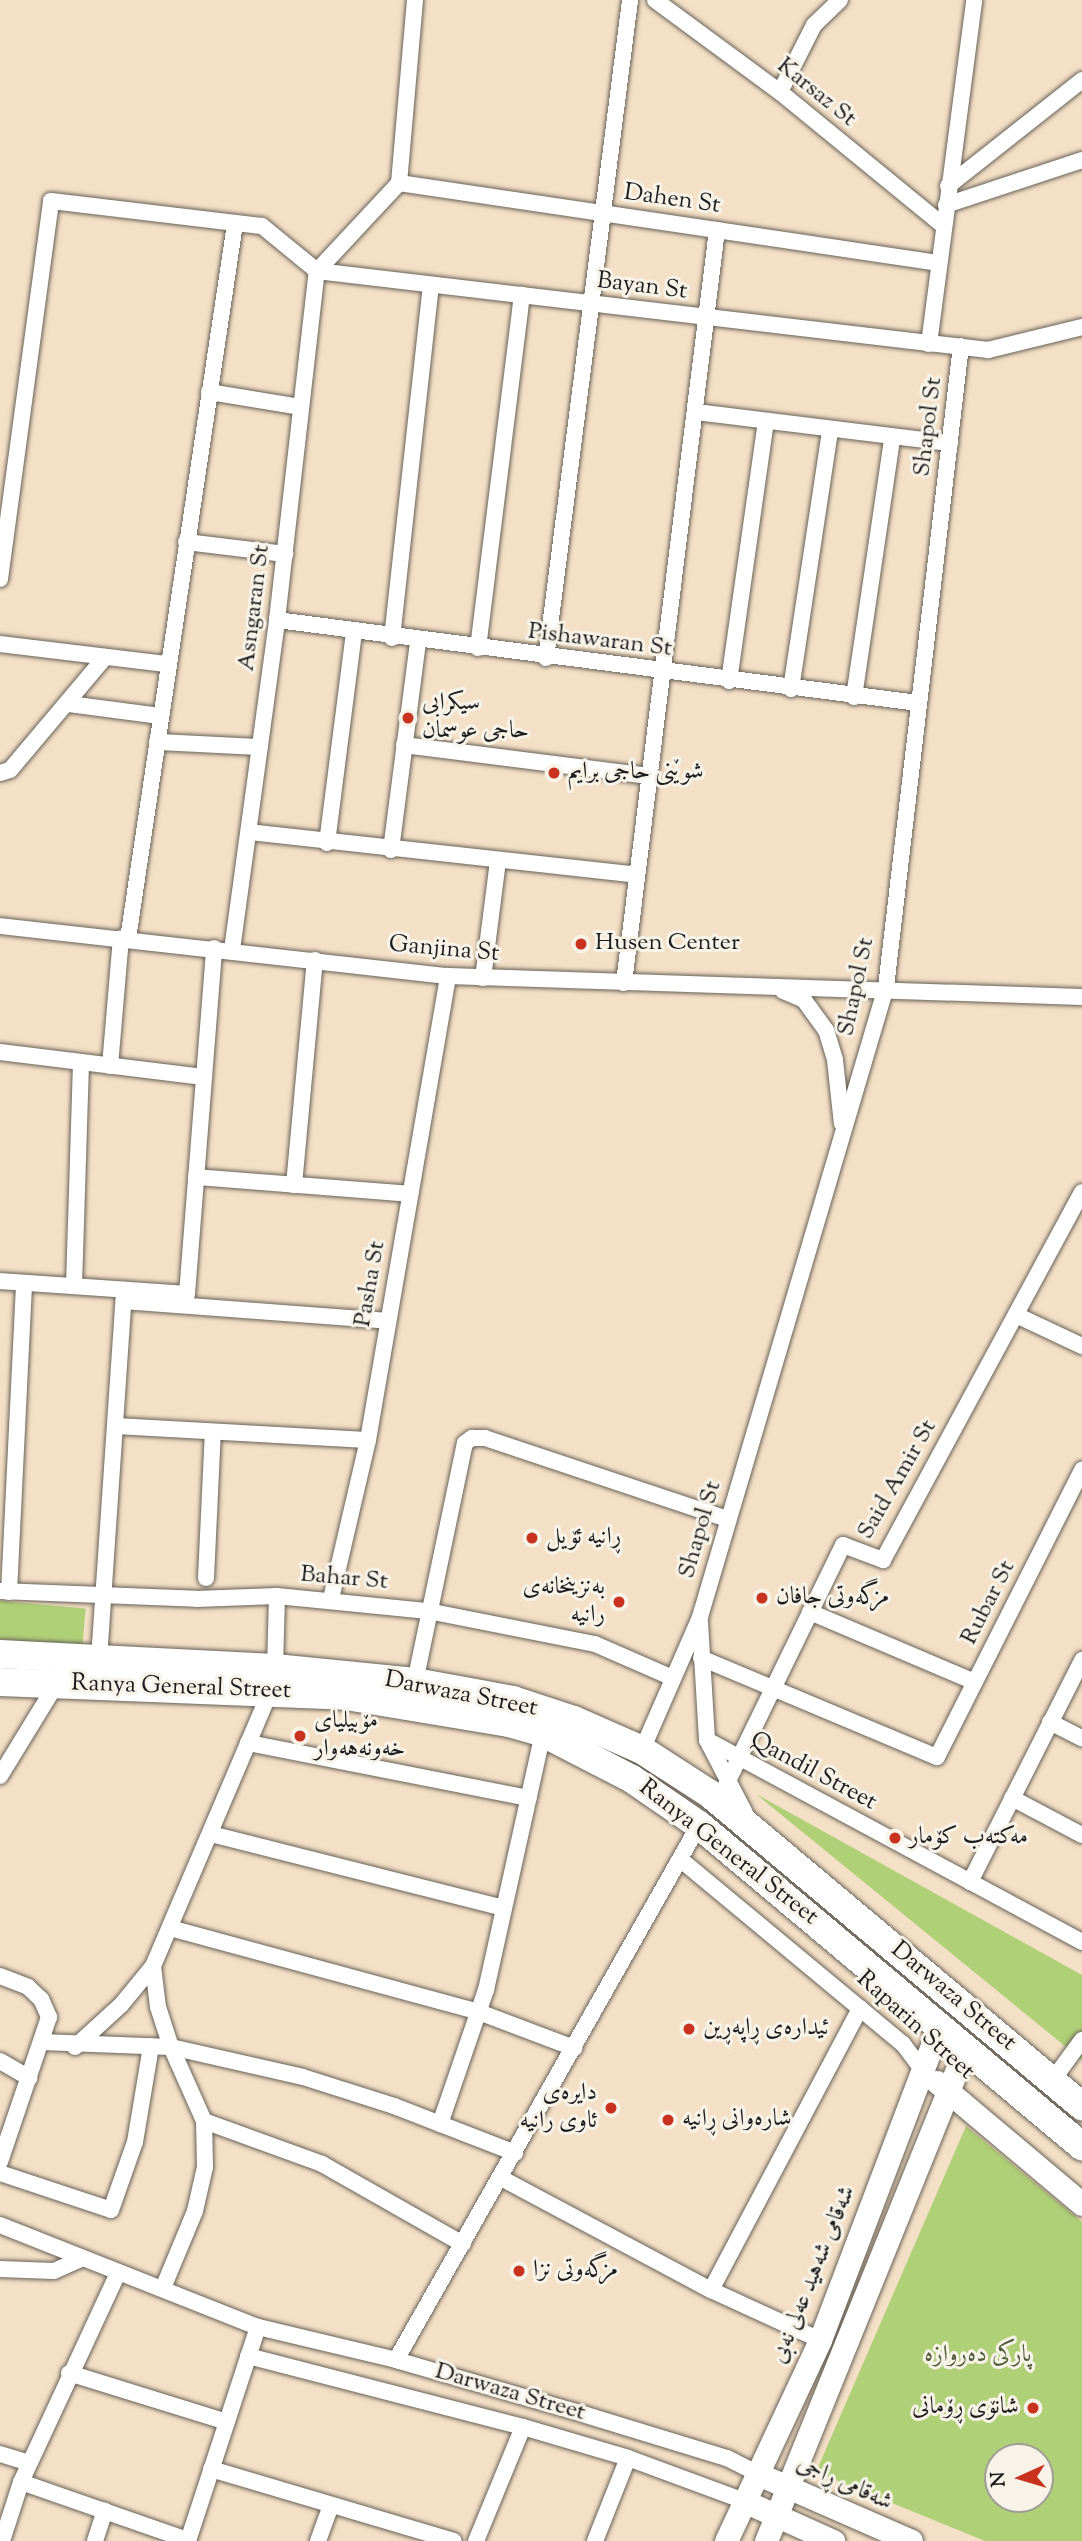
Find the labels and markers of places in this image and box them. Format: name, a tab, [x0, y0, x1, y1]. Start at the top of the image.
place label: سیکرابی حاجی عوسمان	[422, 690, 529, 746]
marker: سیکرابی حاجی عوسمان	[400, 710, 416, 726]
place label: شوێنی حاجی برایم	[568, 759, 704, 787]
marker: شوێنی حاجی برایم	[546, 765, 562, 781]
place label: Husen Center	[595, 930, 740, 958]
marker: Husen Center	[573, 936, 589, 952]
place label: ڕانیە ئۆیل	[546, 1524, 621, 1552]
marker: ڕانیە ئۆیل	[524, 1530, 540, 1546]
place label: بەنزینخانەی رانیە	[523, 1574, 605, 1630]
place label: مزگەوتی جافان	[776, 1584, 889, 1612]
marker: مزگەوتی جافان	[754, 1590, 770, 1606]
marker: بەنزینخانەی رانیە	[611, 1594, 627, 1610]
place label: مۆبیلیای خەونەهەوار	[314, 1708, 405, 1764]
marker: مۆبیلیای خەونەهەوار	[292, 1728, 308, 1744]
place label: مەکتەب کۆمار	[909, 1824, 1028, 1852]
marker: مەکتەب کۆمار	[887, 1830, 903, 1846]
place label: ئیدارەی ڕاپەڕین	[703, 2015, 830, 2043]
marker: ئیدارەی ڕاپەڕین	[681, 2021, 697, 2037]
place label: دایرەی ئاوی رانیە	[519, 2080, 597, 2136]
marker: دایرەی ئاوی رانیە	[603, 2100, 619, 2116]
place label: شارەوانی ڕانیە	[682, 2106, 792, 2134]
marker: شارەوانی ڕانیە	[660, 2112, 676, 2128]
place label: مزگەوتی نزا	[533, 2257, 618, 2285]
marker: مزگەوتی نزا	[511, 2263, 527, 2279]
place label: شانۆی ڕۆمانی	[912, 2394, 1019, 2422]
marker: شانۆی ڕۆمانی	[1025, 2400, 1041, 2416]

